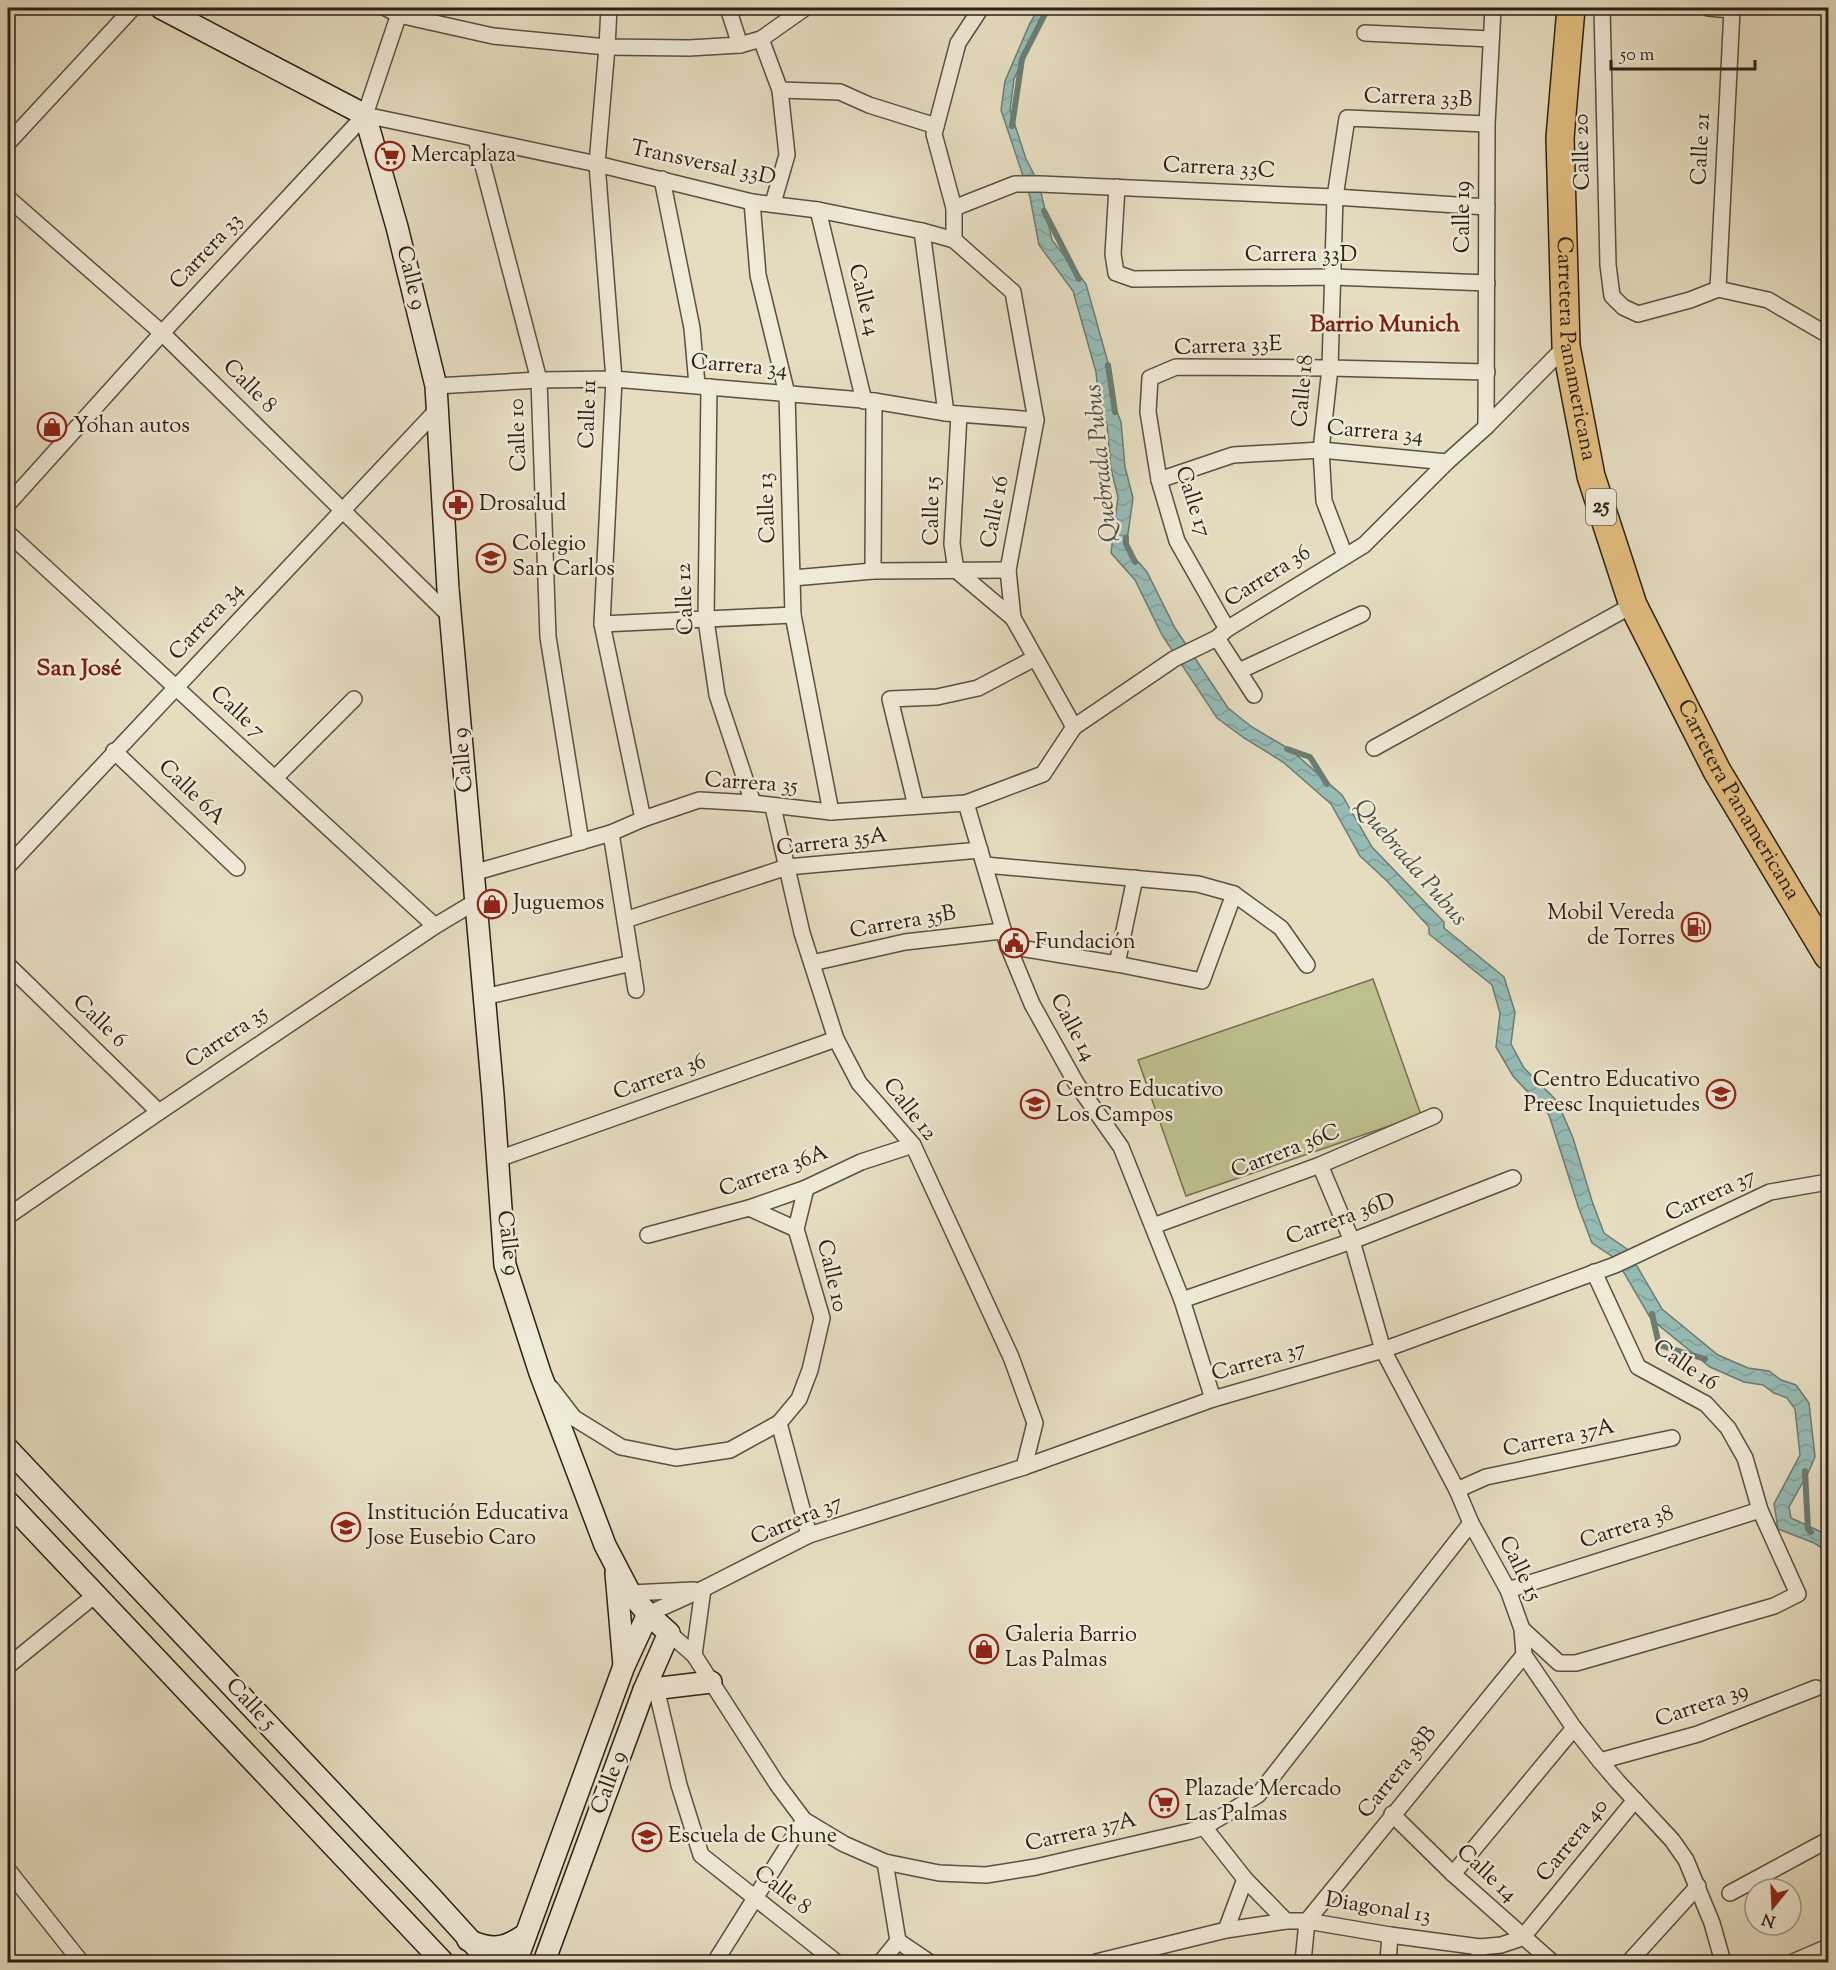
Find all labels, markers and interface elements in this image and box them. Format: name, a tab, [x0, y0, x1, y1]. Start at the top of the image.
scale bar	[1611, 33, 1755, 71]
text: 50 m	[1619, 43, 1655, 69]
street label: Carrera 33B	[1363, 81, 1473, 117]
street label: Calle 21	[1684, 112, 1720, 186]
street label: Calle 20	[1566, 113, 1600, 191]
street label: Transversal 33D	[627, 133, 779, 195]
supermarket icon: Mercaplaza	[374, 140, 406, 172]
place label: Mercaplaza	[411, 140, 516, 172]
street label: Carrera 33C	[1162, 150, 1276, 188]
street label: Calle 19	[1448, 181, 1480, 253]
street label: Carrera 33	[163, 206, 251, 298]
street label: Carretera Panamericana	[1547, 236, 1604, 463]
street label: Carrera 33D	[1245, 240, 1357, 272]
street label: Calle 9	[387, 242, 433, 314]
street label: Calle 14	[839, 261, 887, 339]
district label: Barrio Munich	[1310, 308, 1461, 342]
street label: Carrera 33E	[1173, 329, 1283, 365]
street label: Carrera 34	[689, 347, 789, 387]
street label: Calle 8	[215, 353, 283, 421]
street label: Calle 18	[1285, 353, 1323, 429]
street label: Calle 11	[572, 378, 606, 449]
water label: Quebrada Pubus	[1077, 382, 1127, 544]
street label: Calle 10	[502, 398, 536, 472]
shop icon: Yohan autos	[36, 411, 68, 443]
place label: Yohan autos	[73, 411, 190, 443]
street label: Carrera 34	[1325, 413, 1425, 453]
street label: Calle 17	[1165, 462, 1219, 542]
street label: Calle 13	[751, 472, 785, 544]
street label: Calle 16	[973, 473, 1019, 551]
street label: Calle 15	[916, 475, 950, 546]
pharmacy icon: Drosalud	[442, 489, 474, 521]
place label: Drosalud	[479, 489, 567, 521]
road number: 25	[1586, 489, 1616, 525]
place label: Colegio San Carlos	[512, 529, 615, 586]
street label: Carrera 36	[1219, 538, 1317, 616]
school or university icon: Colegio San Carlos	[475, 542, 507, 574]
street label: Calle 12	[669, 562, 703, 636]
street label: Carrera 34	[162, 576, 252, 668]
district label: San José	[36, 652, 122, 686]
street label: Calle 7	[202, 679, 272, 747]
street label: Carretera Panamericana	[1668, 694, 1807, 907]
street label: Calle 9	[445, 726, 483, 794]
street label: Calle 6A	[150, 753, 232, 833]
street label: Carrera 35	[703, 765, 799, 803]
water label: Quebrada Pubus	[1345, 792, 1475, 934]
street label: Carrera 35A	[775, 820, 889, 866]
shop icon: Juguemos	[476, 888, 508, 920]
place label: Juguemos	[512, 888, 604, 920]
street label: Carrera 35B	[847, 898, 959, 948]
place label: Mobil Vereda de Torres	[1547, 898, 1675, 955]
fuel station icon: Mobil Vereda de Torres	[1680, 911, 1712, 943]
public building icon: Fundación	[998, 927, 1030, 959]
place label: Fundación	[1035, 927, 1136, 959]
street label: Calle 6	[64, 988, 134, 1056]
street label: Calle 14	[1041, 988, 1103, 1068]
street label: Carrera 35	[179, 998, 275, 1077]
street label: Carrera 36	[609, 1046, 711, 1110]
place label: Centro Educativo Preesc Inquietudes	[1524, 1065, 1700, 1122]
street label: Calle 12	[874, 1072, 944, 1148]
place label: Centro Educativo Los Campos	[1056, 1075, 1223, 1132]
school or university icon: Centro Educativo Preesc Inquietudes	[1705, 1078, 1737, 1110]
school or university icon: Centro Educativo Los Campos	[1019, 1088, 1051, 1120]
street label: Carrera 36C	[1227, 1117, 1345, 1187]
street label: Carrera 36A	[715, 1137, 833, 1207]
street label: Carrera 37	[1660, 1161, 1762, 1231]
street label: Carrera 36D	[1282, 1185, 1400, 1255]
street label: Calle 9	[487, 1209, 527, 1277]
street label: Calle 10	[807, 1237, 855, 1315]
street label: Calle 16	[1646, 1332, 1724, 1400]
street label: Carrera 37	[1208, 1333, 1310, 1391]
street label: Carrera 37A	[1500, 1412, 1618, 1466]
street label: Carrera 37	[746, 1487, 848, 1555]
place label: Institución Educativa Jose Eusebio Caro	[366, 1498, 569, 1555]
street label: Carrera 38	[1576, 1498, 1678, 1558]
school or university icon: Institución Educativa Jose Eusebio Caro	[330, 1511, 362, 1543]
street label: Calle 15	[1489, 1531, 1549, 1608]
place label: Galeria Barrio Las Palmas	[1005, 1620, 1137, 1677]
shop icon: Galeria Barrio Las Palmas	[968, 1633, 1000, 1665]
street label: Calle 5	[217, 1671, 283, 1739]
street label: Carrera 39	[1651, 1675, 1753, 1737]
street label: Carrera 38B	[1351, 1720, 1445, 1826]
street label: Calle 9	[584, 1747, 636, 1819]
place label: Plazade Mercado Las Palmas	[1185, 1774, 1341, 1831]
supermarket icon: Plazade Mercado Las Palmas	[1148, 1787, 1180, 1819]
street label: Carrera 40	[1529, 1792, 1617, 1890]
street label: Carrera 37A	[1022, 1805, 1140, 1861]
school or university icon: Escuela de Chune	[631, 1821, 663, 1853]
place label: Escuela de Chune	[668, 1821, 837, 1853]
street label: Calle 14	[1448, 1837, 1524, 1911]
street label: Calle 8	[746, 1858, 818, 1924]
north arrow	[1743, 1877, 1803, 1937]
street label: Diagonal 13	[1323, 1885, 1433, 1933]
text: N	[1759, 1906, 1779, 1932]

